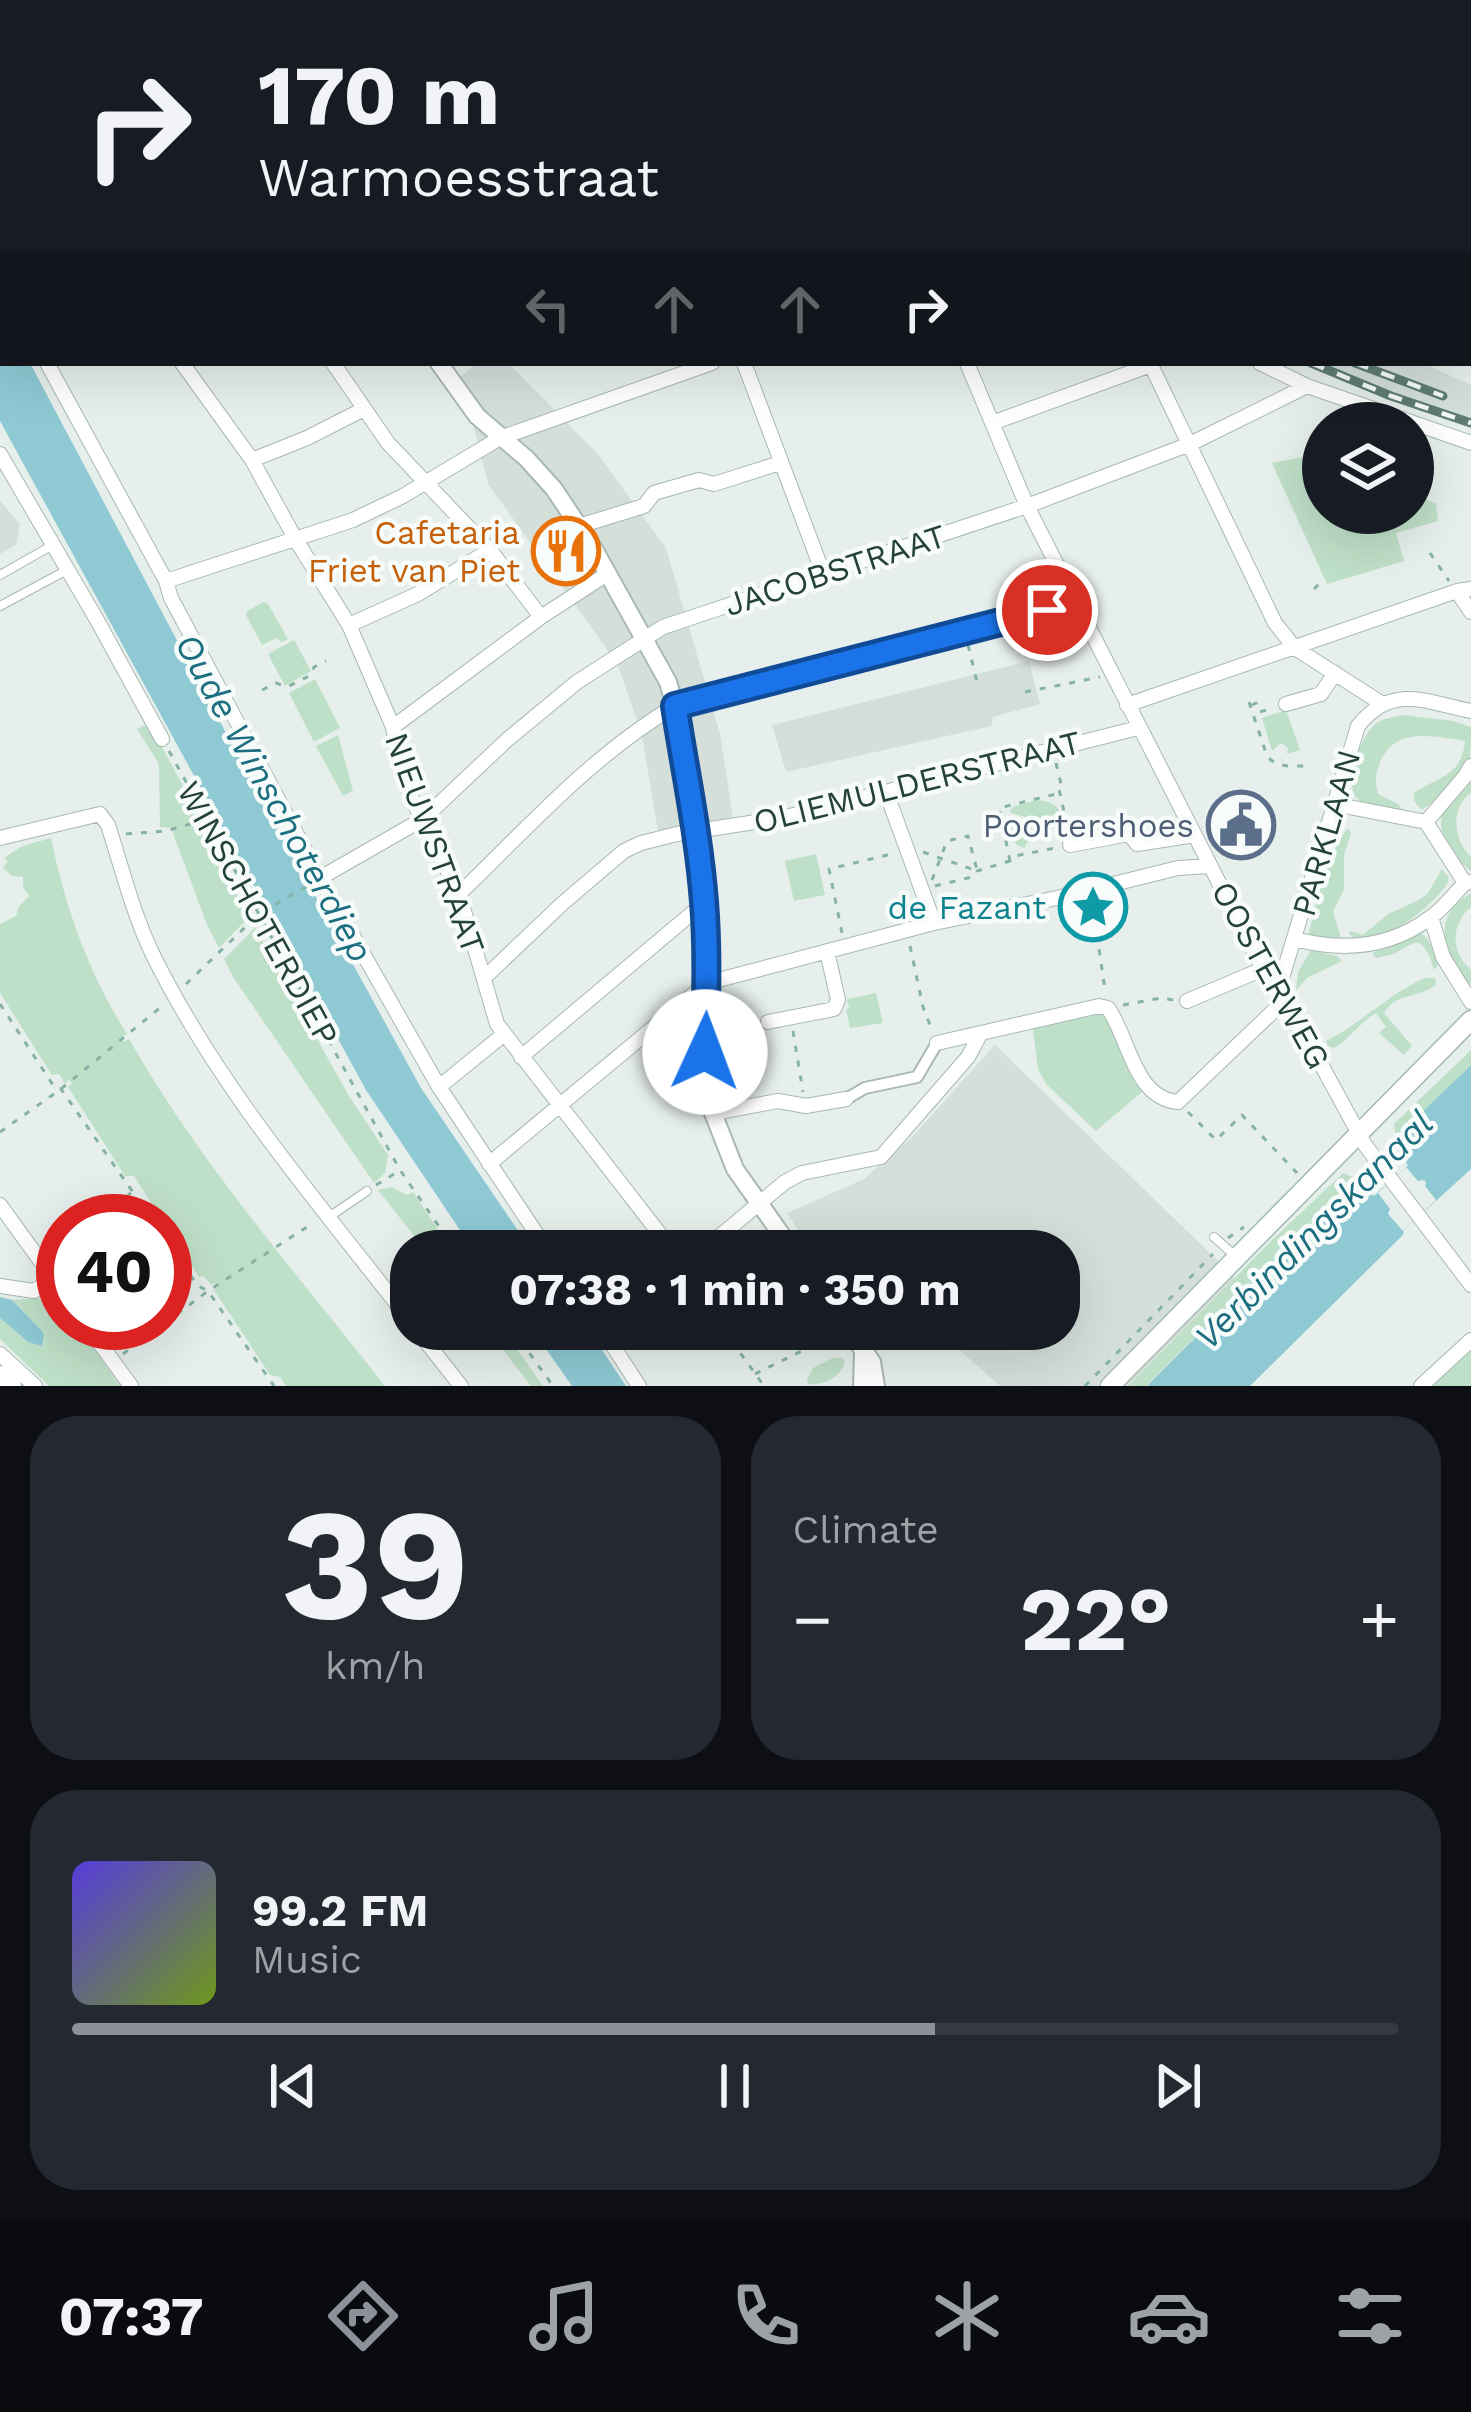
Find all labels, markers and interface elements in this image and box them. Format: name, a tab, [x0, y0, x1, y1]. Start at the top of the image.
text: 170 m	[258, 46, 500, 144]
icon: right	[60, 48, 216, 204]
text: Warmoesstraat	[258, 146, 659, 209]
icon: left	[515, 276, 581, 342]
icon: ahead	[641, 276, 707, 342]
icon: ahead	[767, 276, 833, 342]
icon: right	[893, 276, 959, 342]
map controls	[1302, 402, 1434, 534]
button: layers	[1302, 402, 1434, 534]
place label: Cafetaria Friet van Piet	[308, 513, 520, 590]
restaurant icon: Cafetaria Friet van Piet	[531, 516, 601, 586]
street label: JACOBSTRAAT	[719, 516, 951, 624]
pin	[996, 559, 1098, 661]
icon: arrive	[1014, 577, 1080, 643]
water label: Oude Winschoterdiep	[166, 626, 382, 970]
street label: OLIEMULDERSTRAAT	[749, 722, 1085, 842]
street label: NIEUWSTRAAT	[377, 727, 493, 959]
street label: PARKLAAN	[1284, 745, 1368, 921]
street label: WINSCHOTERDIEP	[169, 774, 347, 1052]
public building icon: Poortershoes	[1206, 790, 1276, 860]
place label: Poortershoes	[982, 806, 1194, 845]
place icon: de Fazant	[1058, 872, 1128, 942]
street label: OOSTERWEG	[1203, 874, 1339, 1076]
place label: de Fazant	[888, 888, 1046, 927]
position arrow	[642, 989, 768, 1115]
water label: Verbindingskanaal	[1186, 1102, 1442, 1358]
speed limit sign: 40	[36, 1194, 192, 1350]
text: 07:38 · 1 min · 350 m	[509, 1263, 961, 1316]
text: 39	[281, 1473, 470, 1656]
text: Climate	[793, 1507, 939, 1552]
text: 22°	[1020, 1566, 1172, 1672]
text: −	[793, 1581, 832, 1658]
text: +	[1359, 1581, 1399, 1658]
text: km/h	[325, 1643, 425, 1688]
text: 99.2 FM	[252, 1884, 428, 1937]
text: Music	[252, 1937, 362, 1982]
icon: previous	[260, 2053, 326, 2119]
icon: pause	[702, 2053, 768, 2119]
icon: next	[1145, 2053, 1211, 2119]
icon: directions	[321, 2274, 405, 2358]
icon: music	[522, 2274, 606, 2358]
icon: phone	[724, 2274, 808, 2358]
icon: climate	[925, 2274, 1009, 2358]
icon: car	[1127, 2274, 1211, 2358]
icon: filters	[1328, 2274, 1412, 2358]
text: 07:37	[59, 2285, 204, 2348]

